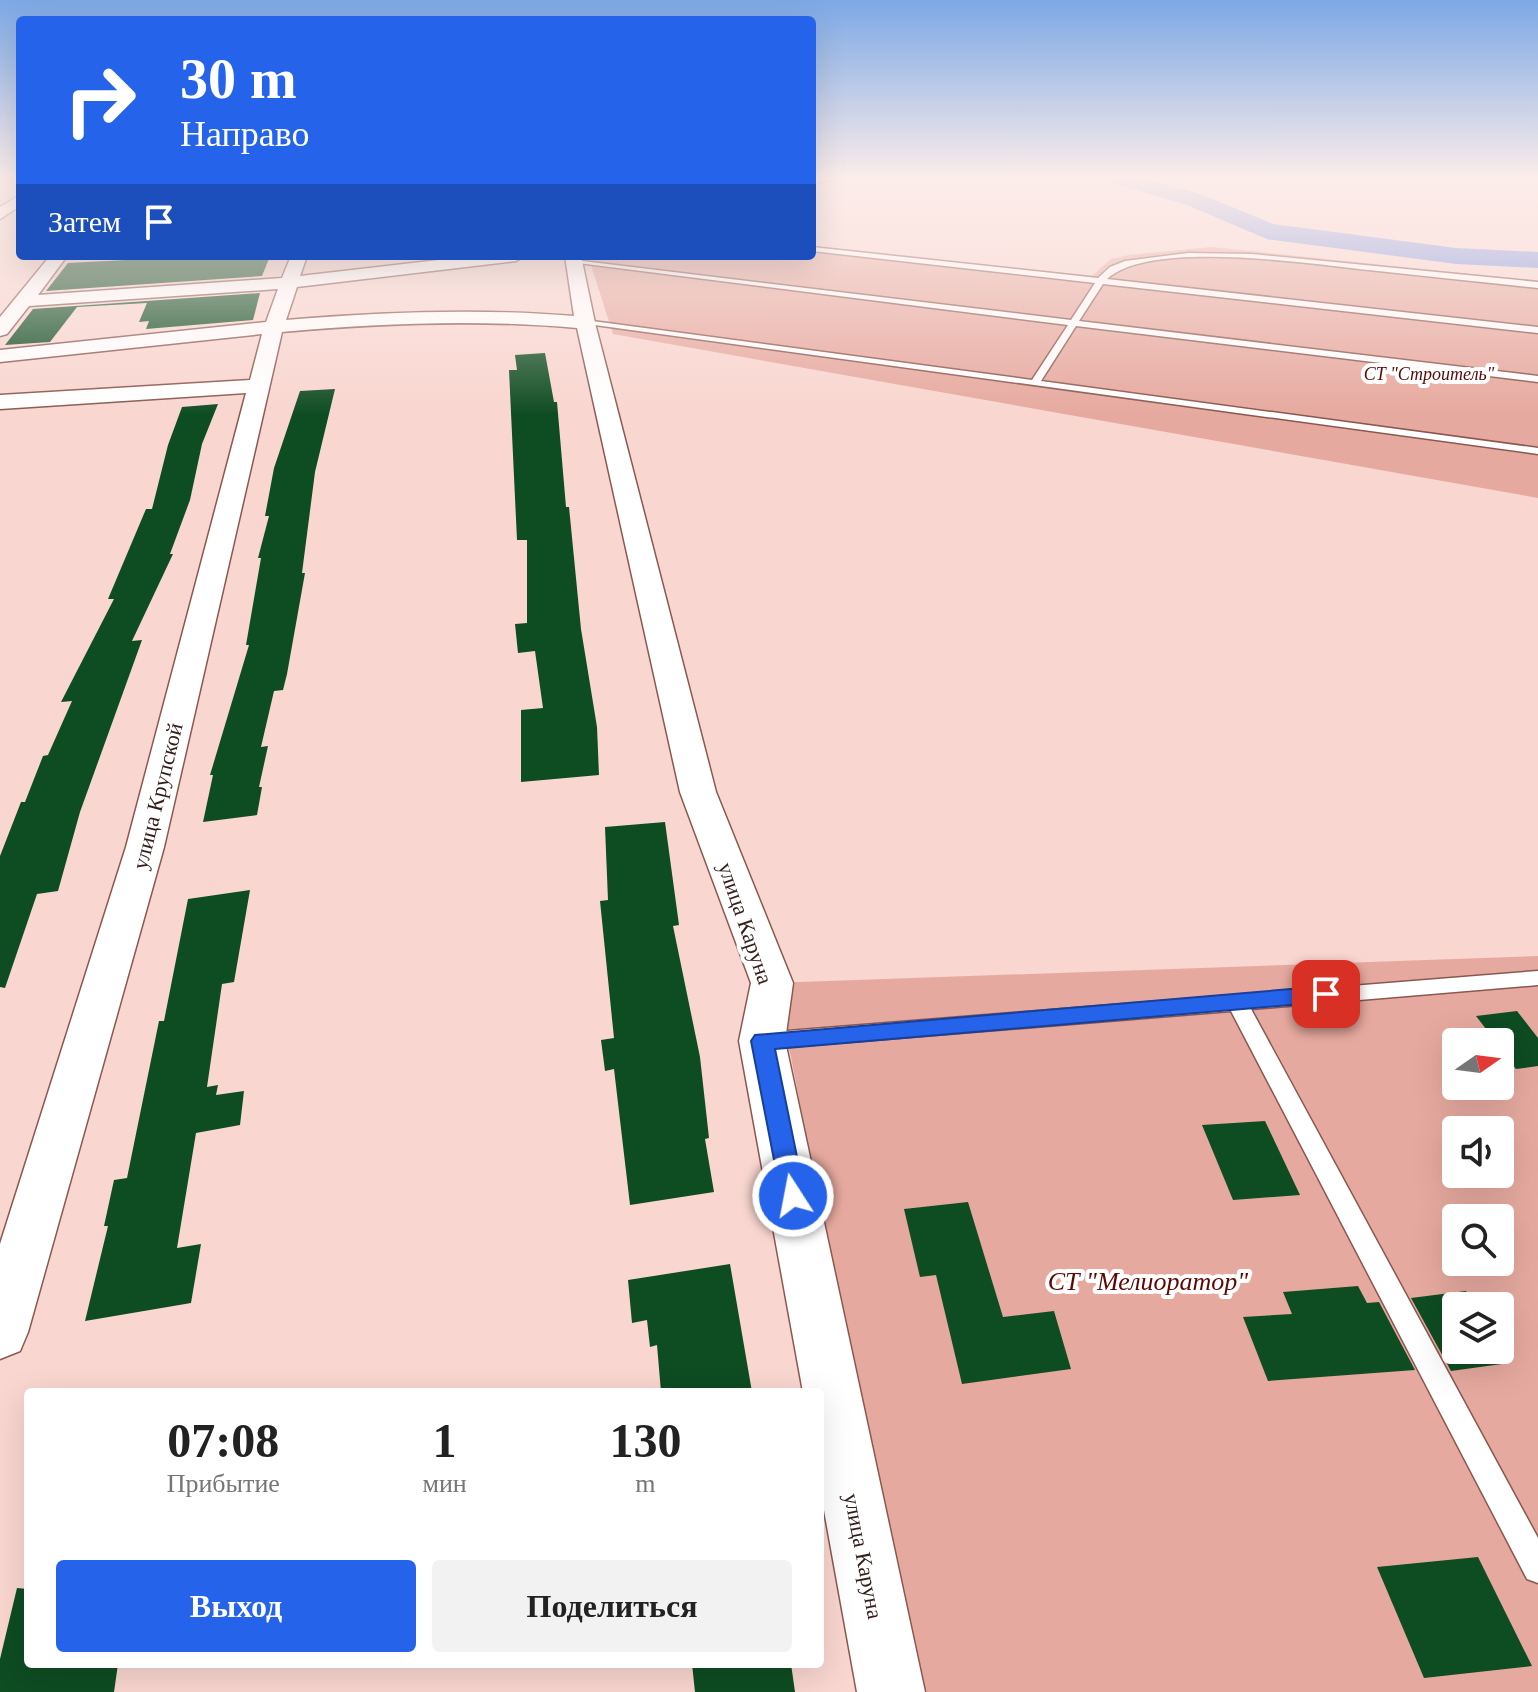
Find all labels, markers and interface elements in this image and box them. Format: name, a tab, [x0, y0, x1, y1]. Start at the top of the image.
icon: right	[48, 48, 152, 152]
text: 30 m	[180, 48, 297, 110]
text: Направо	[180, 114, 310, 154]
icon: arrive	[137, 200, 181, 244]
text: Затем	[48, 205, 121, 238]
park label: СТ "Строитель"	[1364, 364, 1495, 384]
street label: улица Крупской	[127, 720, 188, 872]
street label: улица Каруна	[713, 859, 778, 988]
pin	[1292, 960, 1360, 1028]
icon: arrive	[1304, 972, 1348, 1016]
north arrow	[1442, 1028, 1514, 1100]
map controls	[1442, 1028, 1514, 1364]
button: sound	[1442, 1116, 1514, 1188]
position arrow	[751, 1154, 835, 1238]
button: search	[1442, 1204, 1514, 1276]
park label: СТ "Мелиоратор"	[1048, 1267, 1248, 1296]
button: layers	[1442, 1292, 1514, 1364]
text: 07:08	[167, 1414, 279, 1467]
text: 1	[433, 1414, 457, 1467]
text: 130	[609, 1414, 681, 1467]
text: Прибытие	[167, 1469, 280, 1498]
text: мин	[422, 1469, 467, 1498]
text: m	[635, 1469, 655, 1498]
street label: улица Каруна	[839, 1491, 888, 1621]
button: Выход	[56, 1560, 416, 1652]
button: Поделиться	[432, 1560, 792, 1652]

